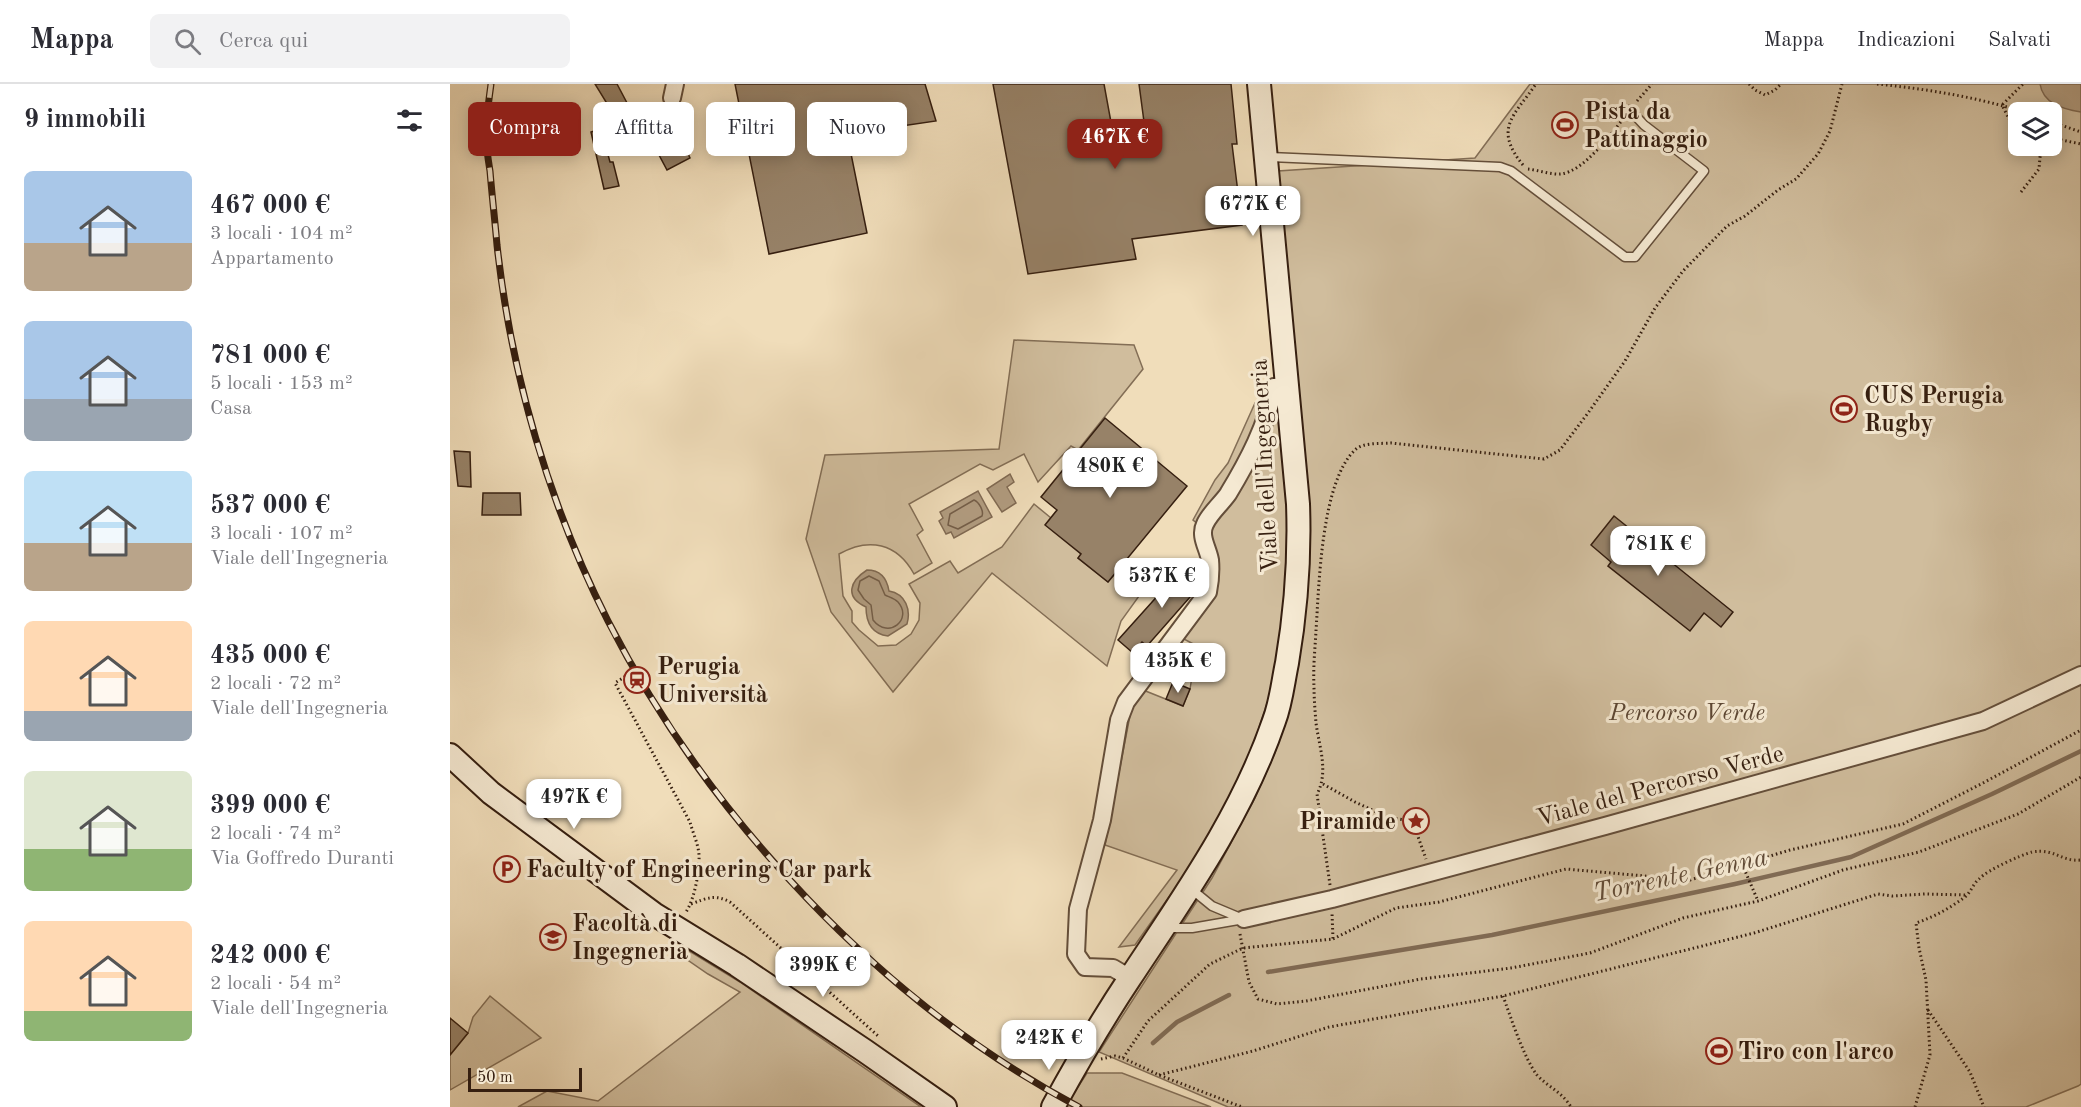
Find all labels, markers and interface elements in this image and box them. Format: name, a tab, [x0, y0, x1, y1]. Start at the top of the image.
search box	[150, 14, 570, 68]
icon: search	[171, 25, 204, 58]
text: Mappa	[30, 27, 114, 55]
text: Cerca qui	[219, 30, 308, 52]
text: Mappa	[1764, 30, 1824, 51]
text: Indicazioni	[1857, 30, 1955, 51]
text: Salvati	[1988, 30, 2051, 51]
place label: Pista da Pattinaggio	[1584, 101, 1708, 153]
chip: Compra	[468, 102, 581, 156]
chip: Affitta	[593, 102, 694, 156]
chip: Filtri	[706, 102, 795, 156]
chip: Nuovo	[807, 102, 907, 156]
map controls	[2008, 102, 2062, 156]
button: layers	[2008, 102, 2062, 156]
icon: filters	[393, 104, 426, 137]
text: 9 immobili	[24, 107, 146, 133]
sports icon: Pista da Pattinaggio	[1550, 110, 1580, 140]
pin: 467K €	[1066, 119, 1164, 170]
text: 467K €	[1081, 128, 1149, 148]
pin: 677K €	[1204, 186, 1302, 237]
text: 467 000 €	[210, 193, 330, 219]
icon: home	[72, 195, 144, 267]
text: 677K €	[1219, 195, 1287, 215]
text: 3 locali · 104 m²	[210, 224, 353, 244]
text: Appartamento	[210, 249, 334, 269]
text: 781 000 €	[210, 343, 330, 369]
icon: home	[72, 345, 144, 417]
street label: Viale dell'Ingegneria	[1248, 358, 1284, 573]
text: 5 locali · 153 m²	[210, 374, 353, 394]
place label: CUS Perugia Rugby	[1864, 385, 2004, 437]
sports icon: CUS Perugia Rugby	[1829, 394, 1859, 424]
text: Casa	[210, 399, 252, 419]
pin: 480K €	[1061, 448, 1159, 499]
text: 480K €	[1076, 457, 1144, 477]
text: 537 000 €	[210, 493, 330, 519]
icon: home	[72, 495, 144, 567]
text: 3 locali · 107 m²	[210, 524, 353, 544]
pin: 781K €	[1609, 526, 1707, 577]
text: 781K €	[1624, 535, 1692, 555]
text: Viale dell'Ingegneria	[210, 549, 388, 569]
pin: 537K €	[1113, 558, 1211, 609]
text: 537K €	[1128, 567, 1196, 587]
text: 435 000 €	[210, 643, 330, 669]
pin: 435K €	[1129, 643, 1227, 694]
icon: home	[72, 645, 144, 717]
text: 435K €	[1144, 652, 1212, 672]
place label: Perugia Università	[657, 656, 768, 708]
station icon: Perugia Università	[622, 665, 652, 695]
text: 2 locali · 72 m²	[210, 674, 341, 694]
text: Viale dell'Ingegneria	[210, 699, 388, 719]
park label: Percorso Verde	[1608, 702, 1765, 726]
street label: Viale del Percorso Verde	[1534, 742, 1787, 831]
pin: 497K €	[525, 779, 623, 830]
text: 497K €	[540, 788, 608, 808]
text: 399 000 €	[210, 793, 330, 819]
icon: home	[72, 795, 144, 867]
place icon: Piramide	[1401, 806, 1431, 836]
place label: Piramide	[1299, 811, 1396, 835]
text: 2 locali · 74 m²	[210, 824, 341, 844]
water label: Torrente Genna	[1591, 845, 1770, 907]
text: Via Goffredo Duranti	[210, 849, 394, 869]
parking icon: Faculty of Engineering Car park	[492, 854, 522, 884]
place label: Faculty of Engineering Car park	[526, 859, 872, 883]
place label: Facoltà di Ingegneria	[572, 913, 688, 965]
school or university icon: Facoltà di Ingegneria	[538, 922, 568, 952]
text: 242 000 €	[210, 943, 330, 969]
icon: home	[72, 945, 144, 1017]
pin: 399K €	[774, 947, 872, 998]
text: 399K €	[789, 956, 857, 976]
text: 2 locali · 54 m²	[210, 974, 341, 994]
text: Viale dell'Ingegneria	[210, 999, 388, 1019]
pin: 242K €	[1000, 1020, 1098, 1071]
text: 242K €	[1015, 1029, 1083, 1049]
sports icon: Tiro con l'arco	[1704, 1036, 1734, 1066]
place label: Tiro con l'arco	[1738, 1041, 1894, 1065]
scale bar	[468, 1065, 582, 1092]
text: 50 m	[477, 1070, 513, 1086]

